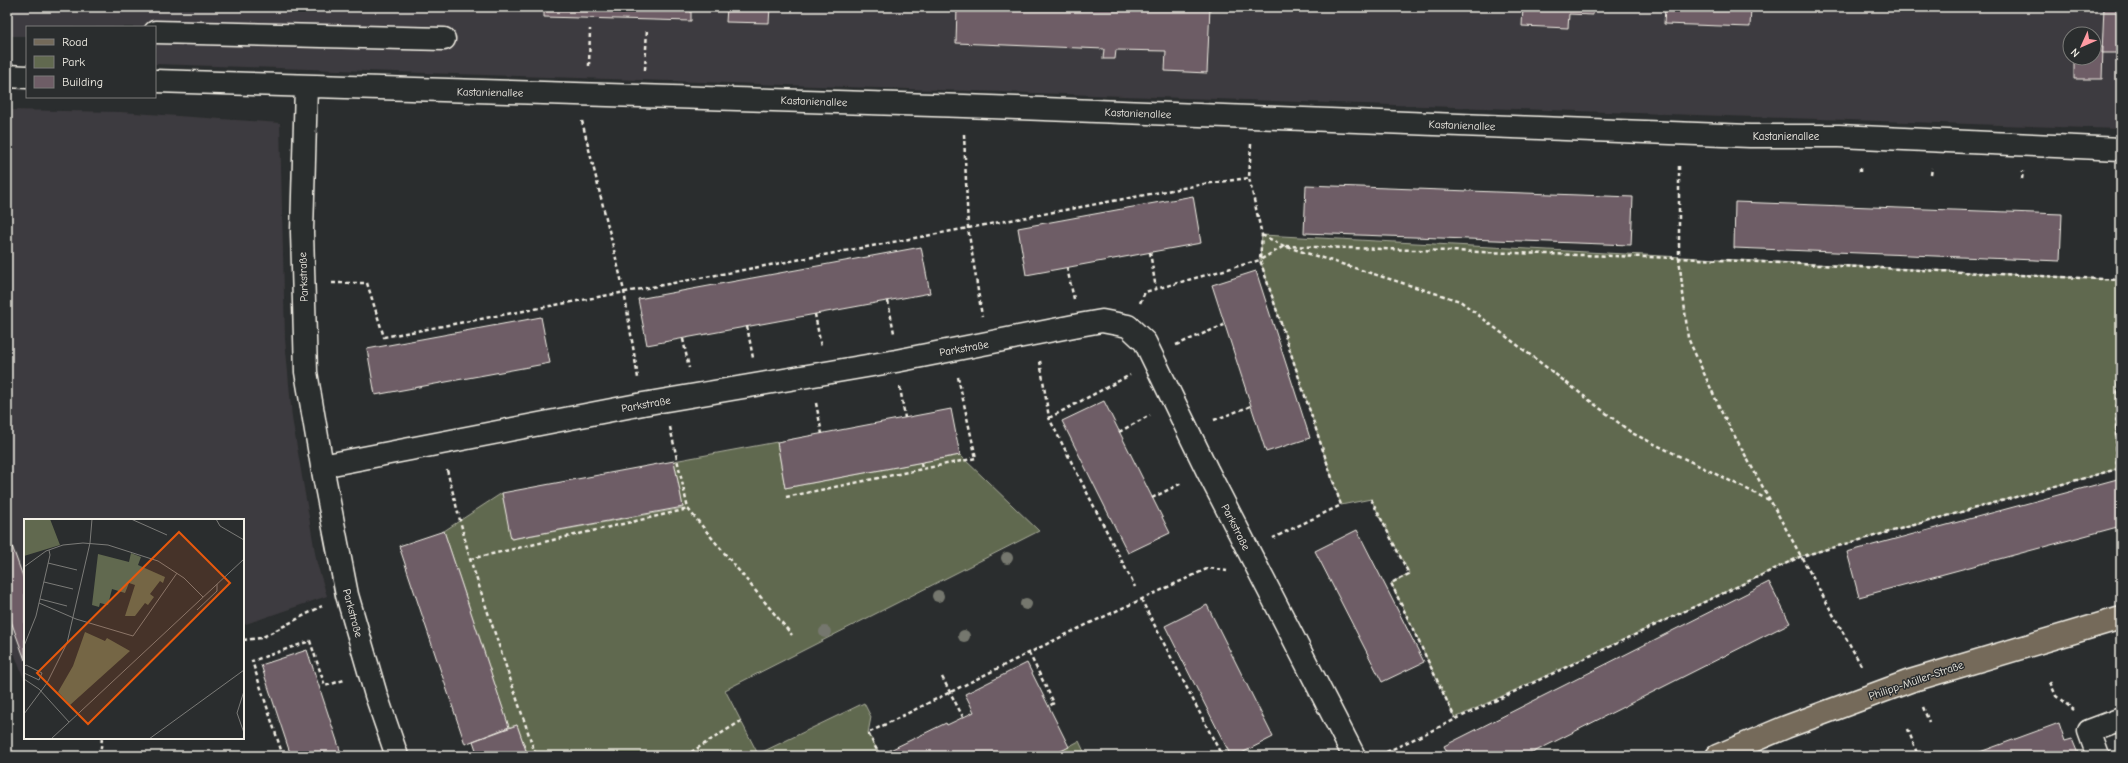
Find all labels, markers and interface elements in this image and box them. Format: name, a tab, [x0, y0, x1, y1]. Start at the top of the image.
legend	[26, 26, 156, 98]
north arrow	[2062, 26, 2102, 66]
text: Road	[62, 35, 88, 49]
text: N	[2068, 46, 2082, 60]
text: Park	[62, 55, 85, 69]
text: Building	[62, 75, 103, 89]
street label: Kastanienallee	[457, 85, 524, 100]
street label: Kastanienallee	[780, 94, 848, 109]
street label: Kastanienallee	[1104, 106, 1172, 121]
street label: Kastanienallee	[1428, 118, 1496, 133]
street label: Kastanienallee	[1753, 130, 1820, 143]
street label: Parkstraße	[296, 251, 311, 302]
street label: Parkstraße	[938, 338, 990, 359]
street label: Parkstraße	[620, 394, 672, 415]
street label: Parkstraße	[1218, 502, 1253, 553]
inset map	[24, 519, 244, 739]
street label: Parkstraße	[340, 587, 365, 639]
street label: Philipp-Müller-Straße	[1867, 658, 1966, 703]

